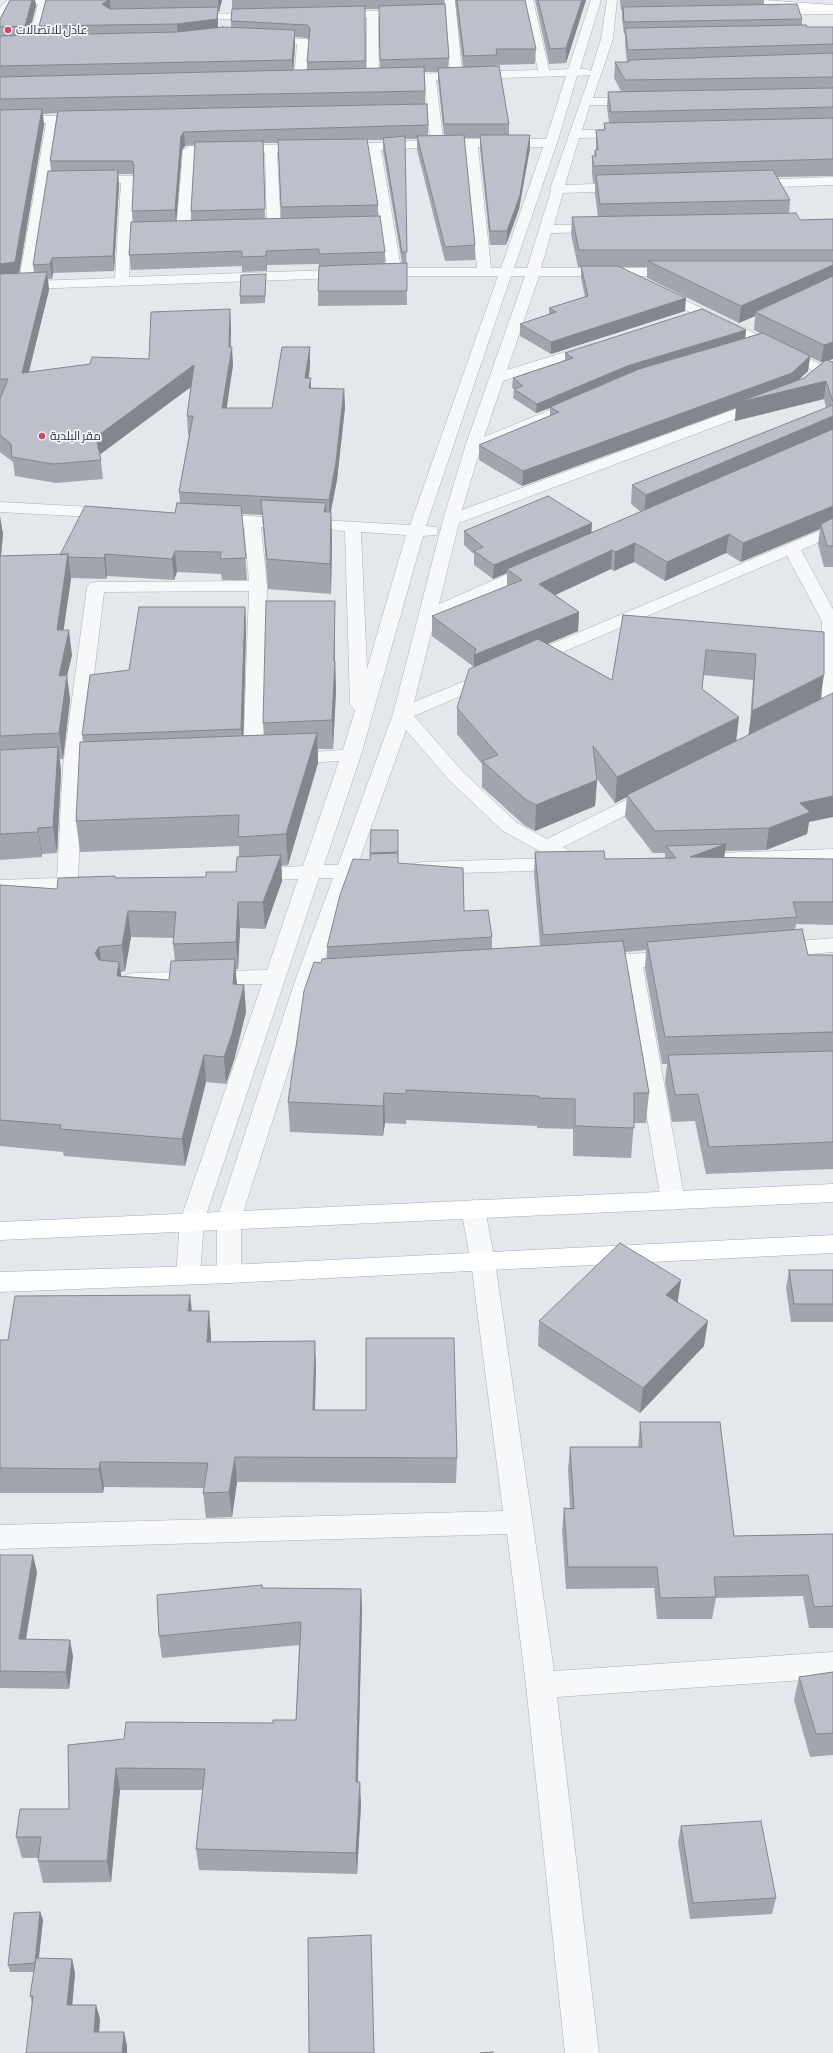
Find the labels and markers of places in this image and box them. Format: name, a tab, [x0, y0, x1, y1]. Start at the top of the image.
place label: عادل للاتصالات	[16, 23, 88, 37]
marker: عادل للاتصالات	[3, 25, 13, 35]
place label: مقر البلدية	[50, 429, 101, 443]
marker: مقر البلدية	[37, 431, 47, 441]

